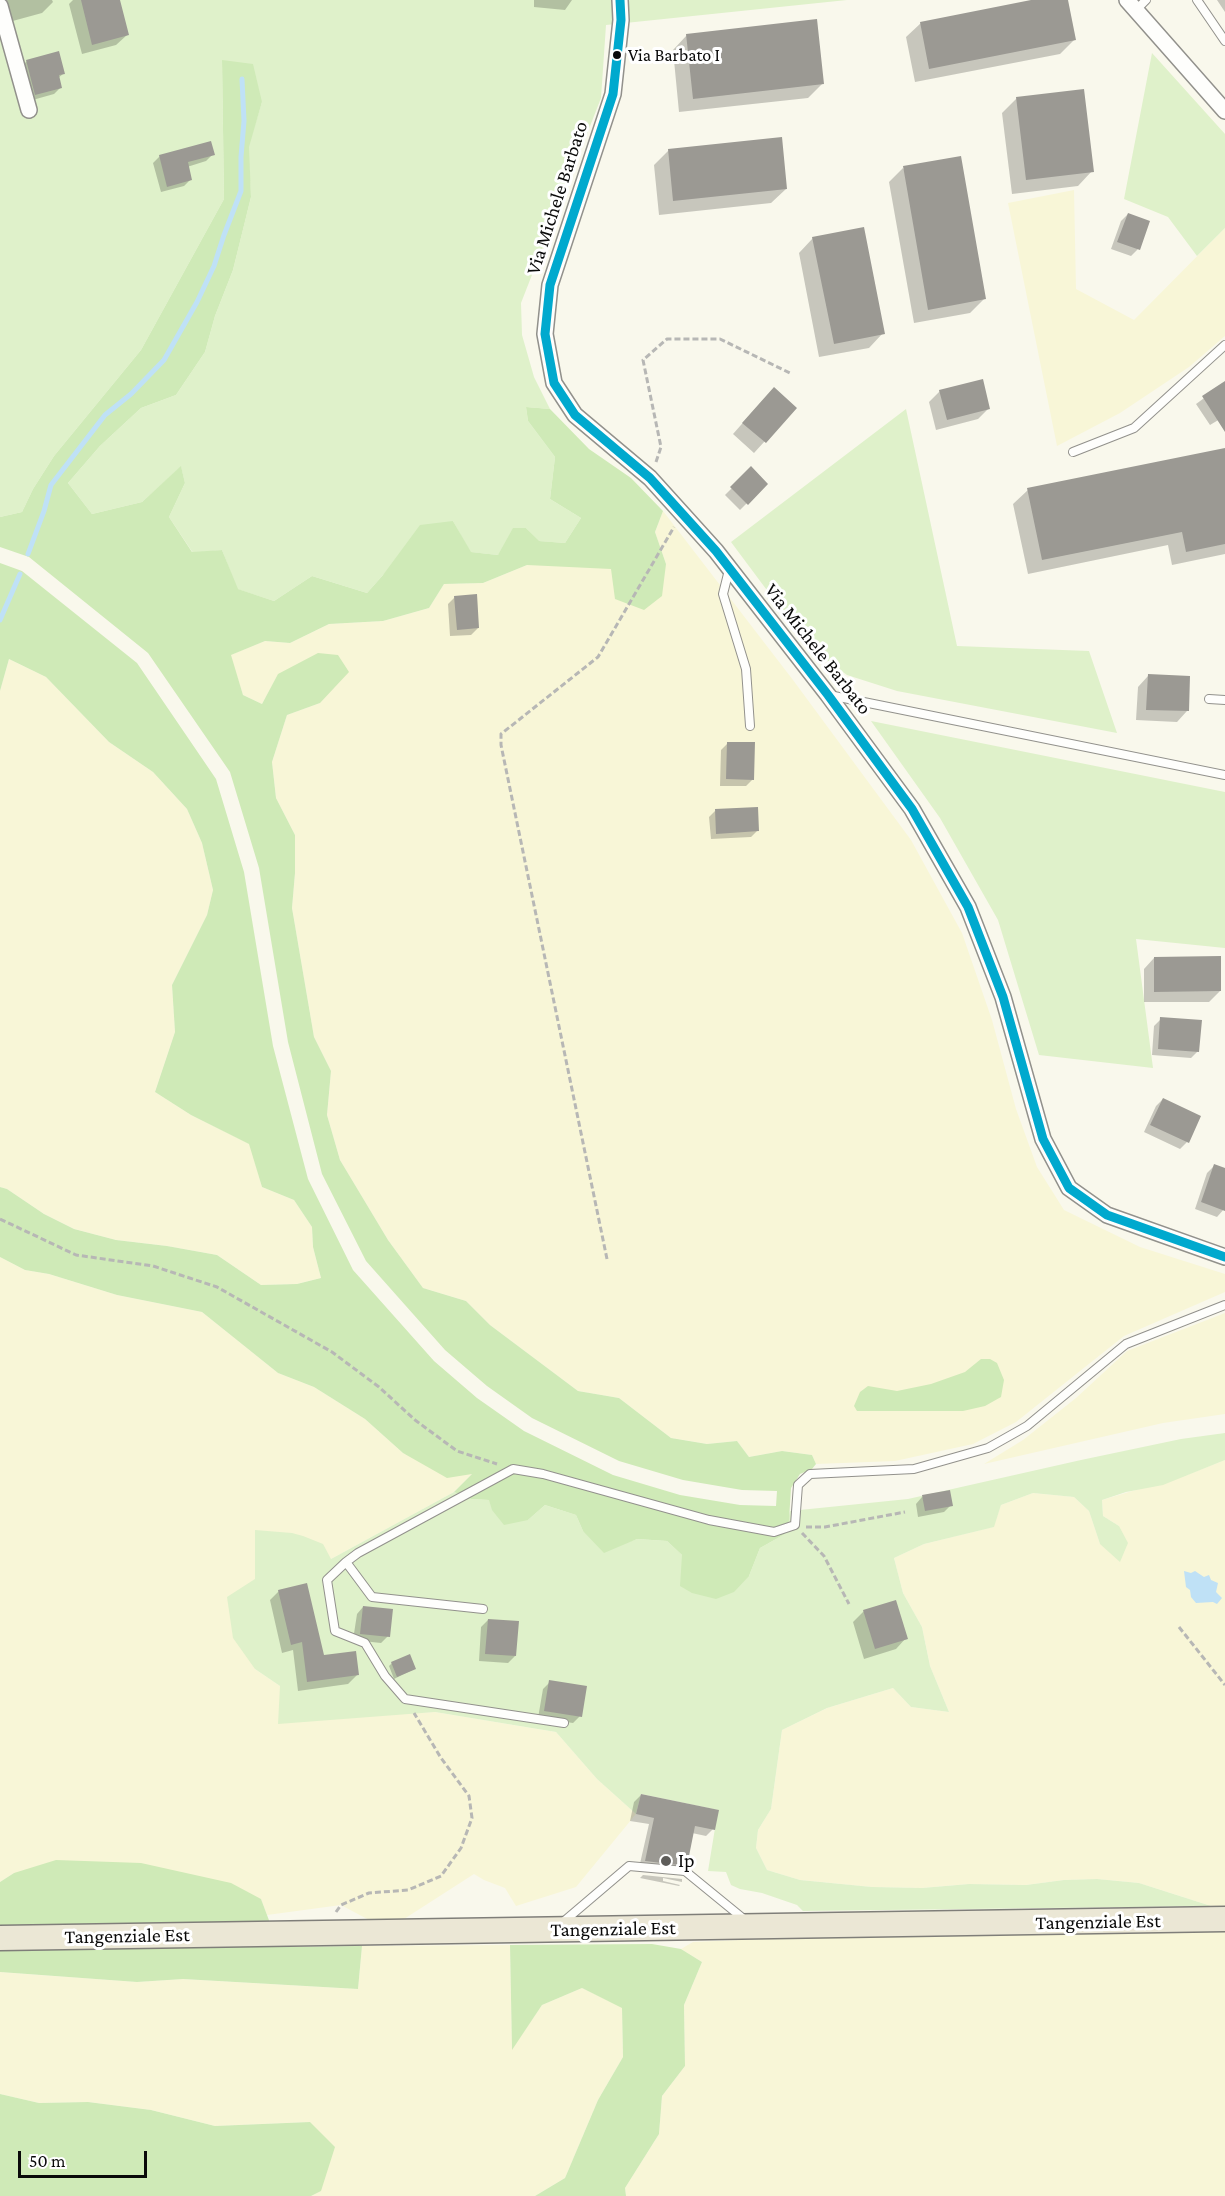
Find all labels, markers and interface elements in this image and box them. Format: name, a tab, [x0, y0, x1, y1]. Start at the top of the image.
place label: Via Barbato I	[628, 44, 720, 66]
marker: Via Barbato I	[611, 49, 623, 61]
street label: Via Michele Barbato	[521, 118, 593, 278]
street label: Via Michele Barbato	[759, 579, 877, 719]
place label: Ip	[678, 1849, 695, 1873]
marker: Ip	[659, 1854, 673, 1868]
street label: Tangenziale Est	[1035, 1909, 1161, 1935]
street label: Tangenziale Est	[550, 1916, 676, 1942]
street label: Tangenziale Est	[64, 1923, 190, 1949]
scale bar	[21, 2139, 150, 2177]
text: 50 m	[29, 2151, 66, 2171]

